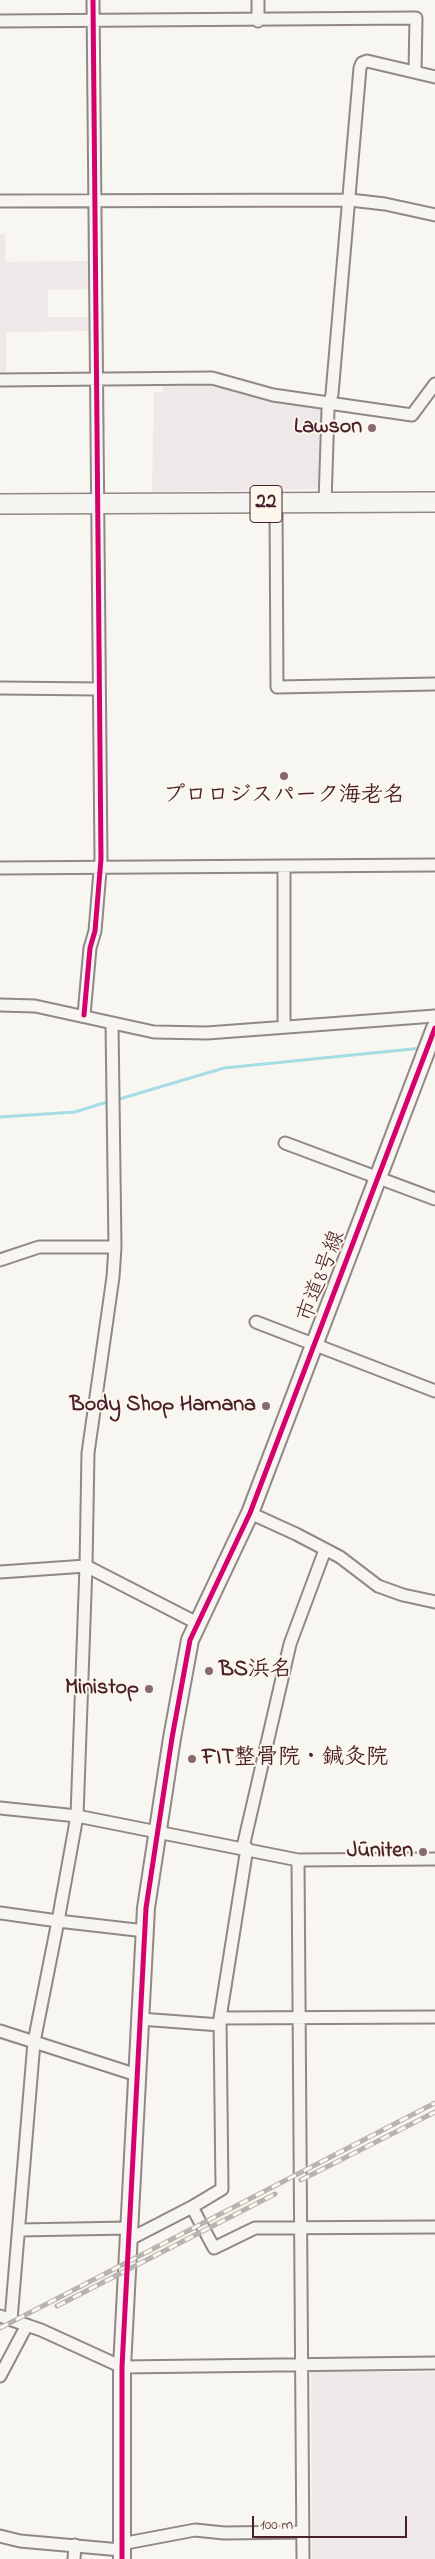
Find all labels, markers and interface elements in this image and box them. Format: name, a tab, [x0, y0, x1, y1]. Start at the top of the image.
place label: Lawson	[294, 415, 362, 441]
marker: Lawson	[366, 422, 378, 434]
road number: 22	[250, 486, 282, 522]
marker: プロロジスパーク海老名	[278, 770, 290, 782]
place label: プロロジスパーク海老名	[163, 784, 405, 810]
street label: 市道8号線	[293, 1227, 353, 1327]
place label: Body Shop Hamana	[70, 1393, 256, 1419]
marker: Body Shop Hamana	[260, 1400, 272, 1412]
place label: BS浜名	[219, 1658, 292, 1684]
marker: BS浜名	[203, 1665, 215, 1677]
place label: Ministop	[65, 1676, 139, 1702]
marker: Ministop	[143, 1683, 155, 1695]
place label: FIT整骨院・鍼灸院	[202, 1746, 388, 1772]
marker: FIT整骨院・鍼灸院	[186, 1753, 198, 1765]
place label: Jūniten	[347, 1839, 413, 1865]
marker: Jūniten	[417, 1846, 429, 1858]
scale bar	[255, 2506, 410, 2538]
text: 100 m	[260, 2514, 293, 2536]

